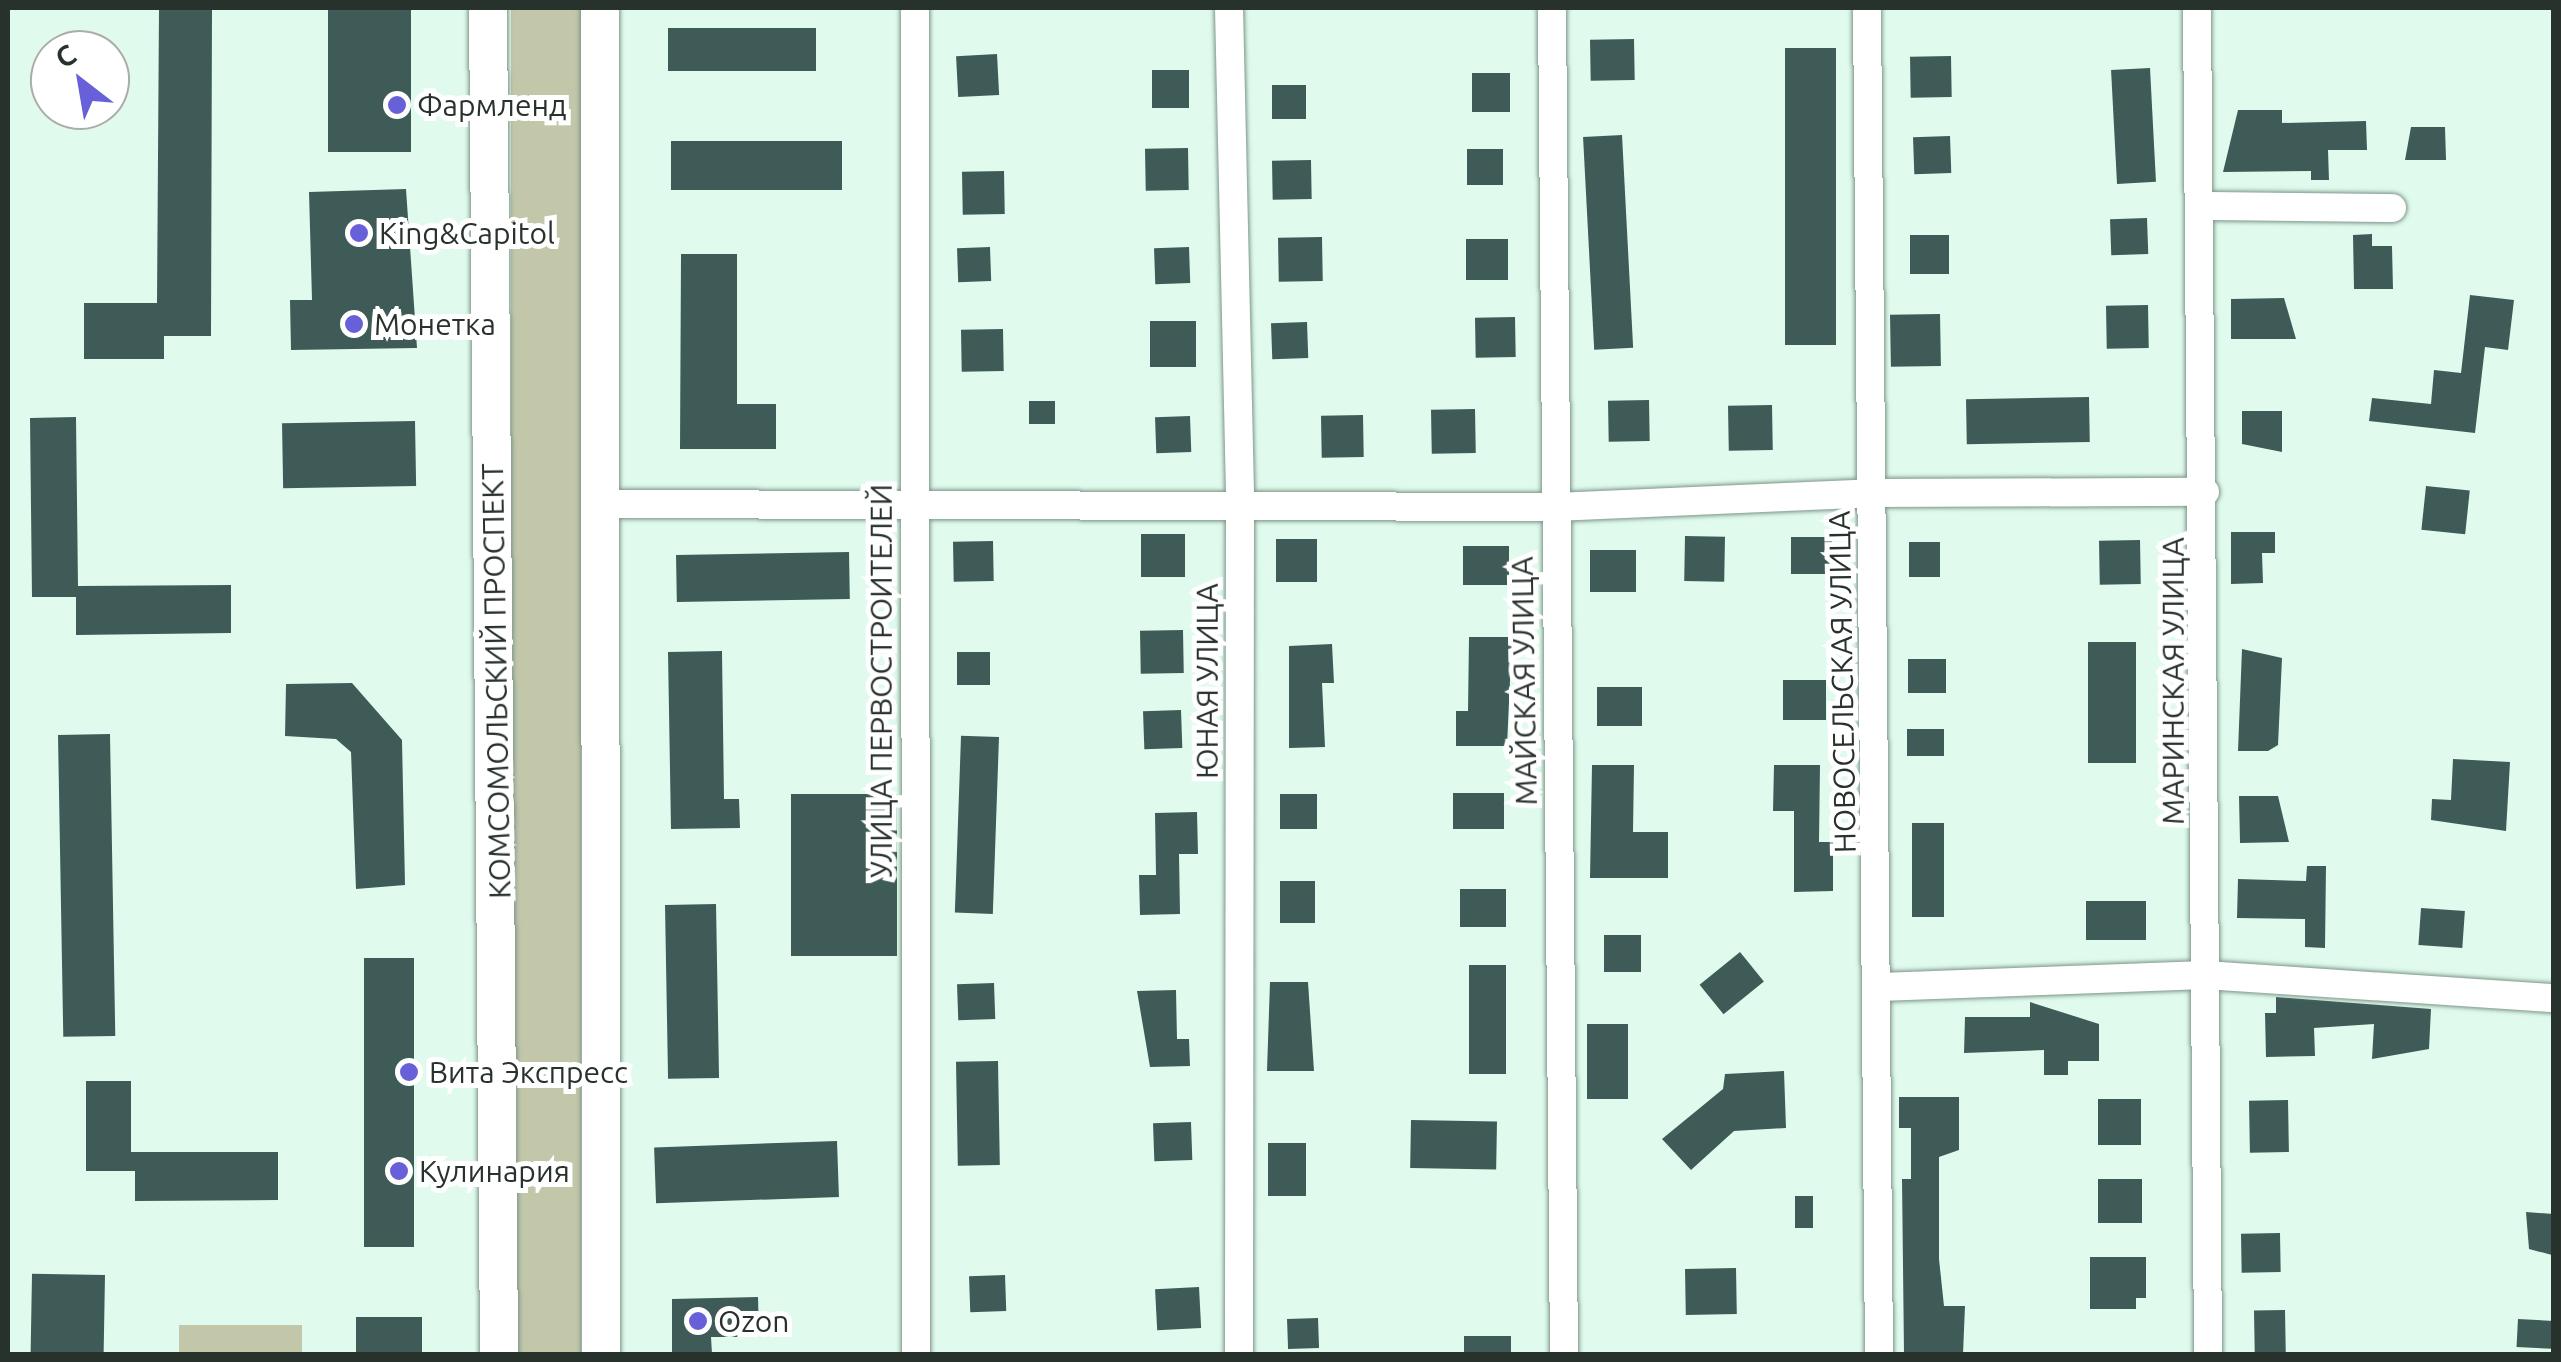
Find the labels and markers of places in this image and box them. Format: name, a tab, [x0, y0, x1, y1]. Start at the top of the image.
place label: Фармленд	[417, 87, 567, 123]
marker: Фармленд	[386, 94, 408, 116]
place label: King&Capitol	[379, 215, 555, 251]
marker: King&Capitol	[348, 222, 370, 244]
place label: Монетка	[374, 306, 496, 342]
marker: Монетка	[343, 313, 365, 335]
place label: Вита Экспресс	[429, 1054, 628, 1090]
marker: Вита Экспресс	[398, 1061, 420, 1083]
place label: Кулинария	[419, 1153, 570, 1189]
marker: Кулинария	[388, 1160, 410, 1182]
place label: Ozon	[718, 1303, 789, 1339]
marker: Ozon	[687, 1310, 709, 1332]

